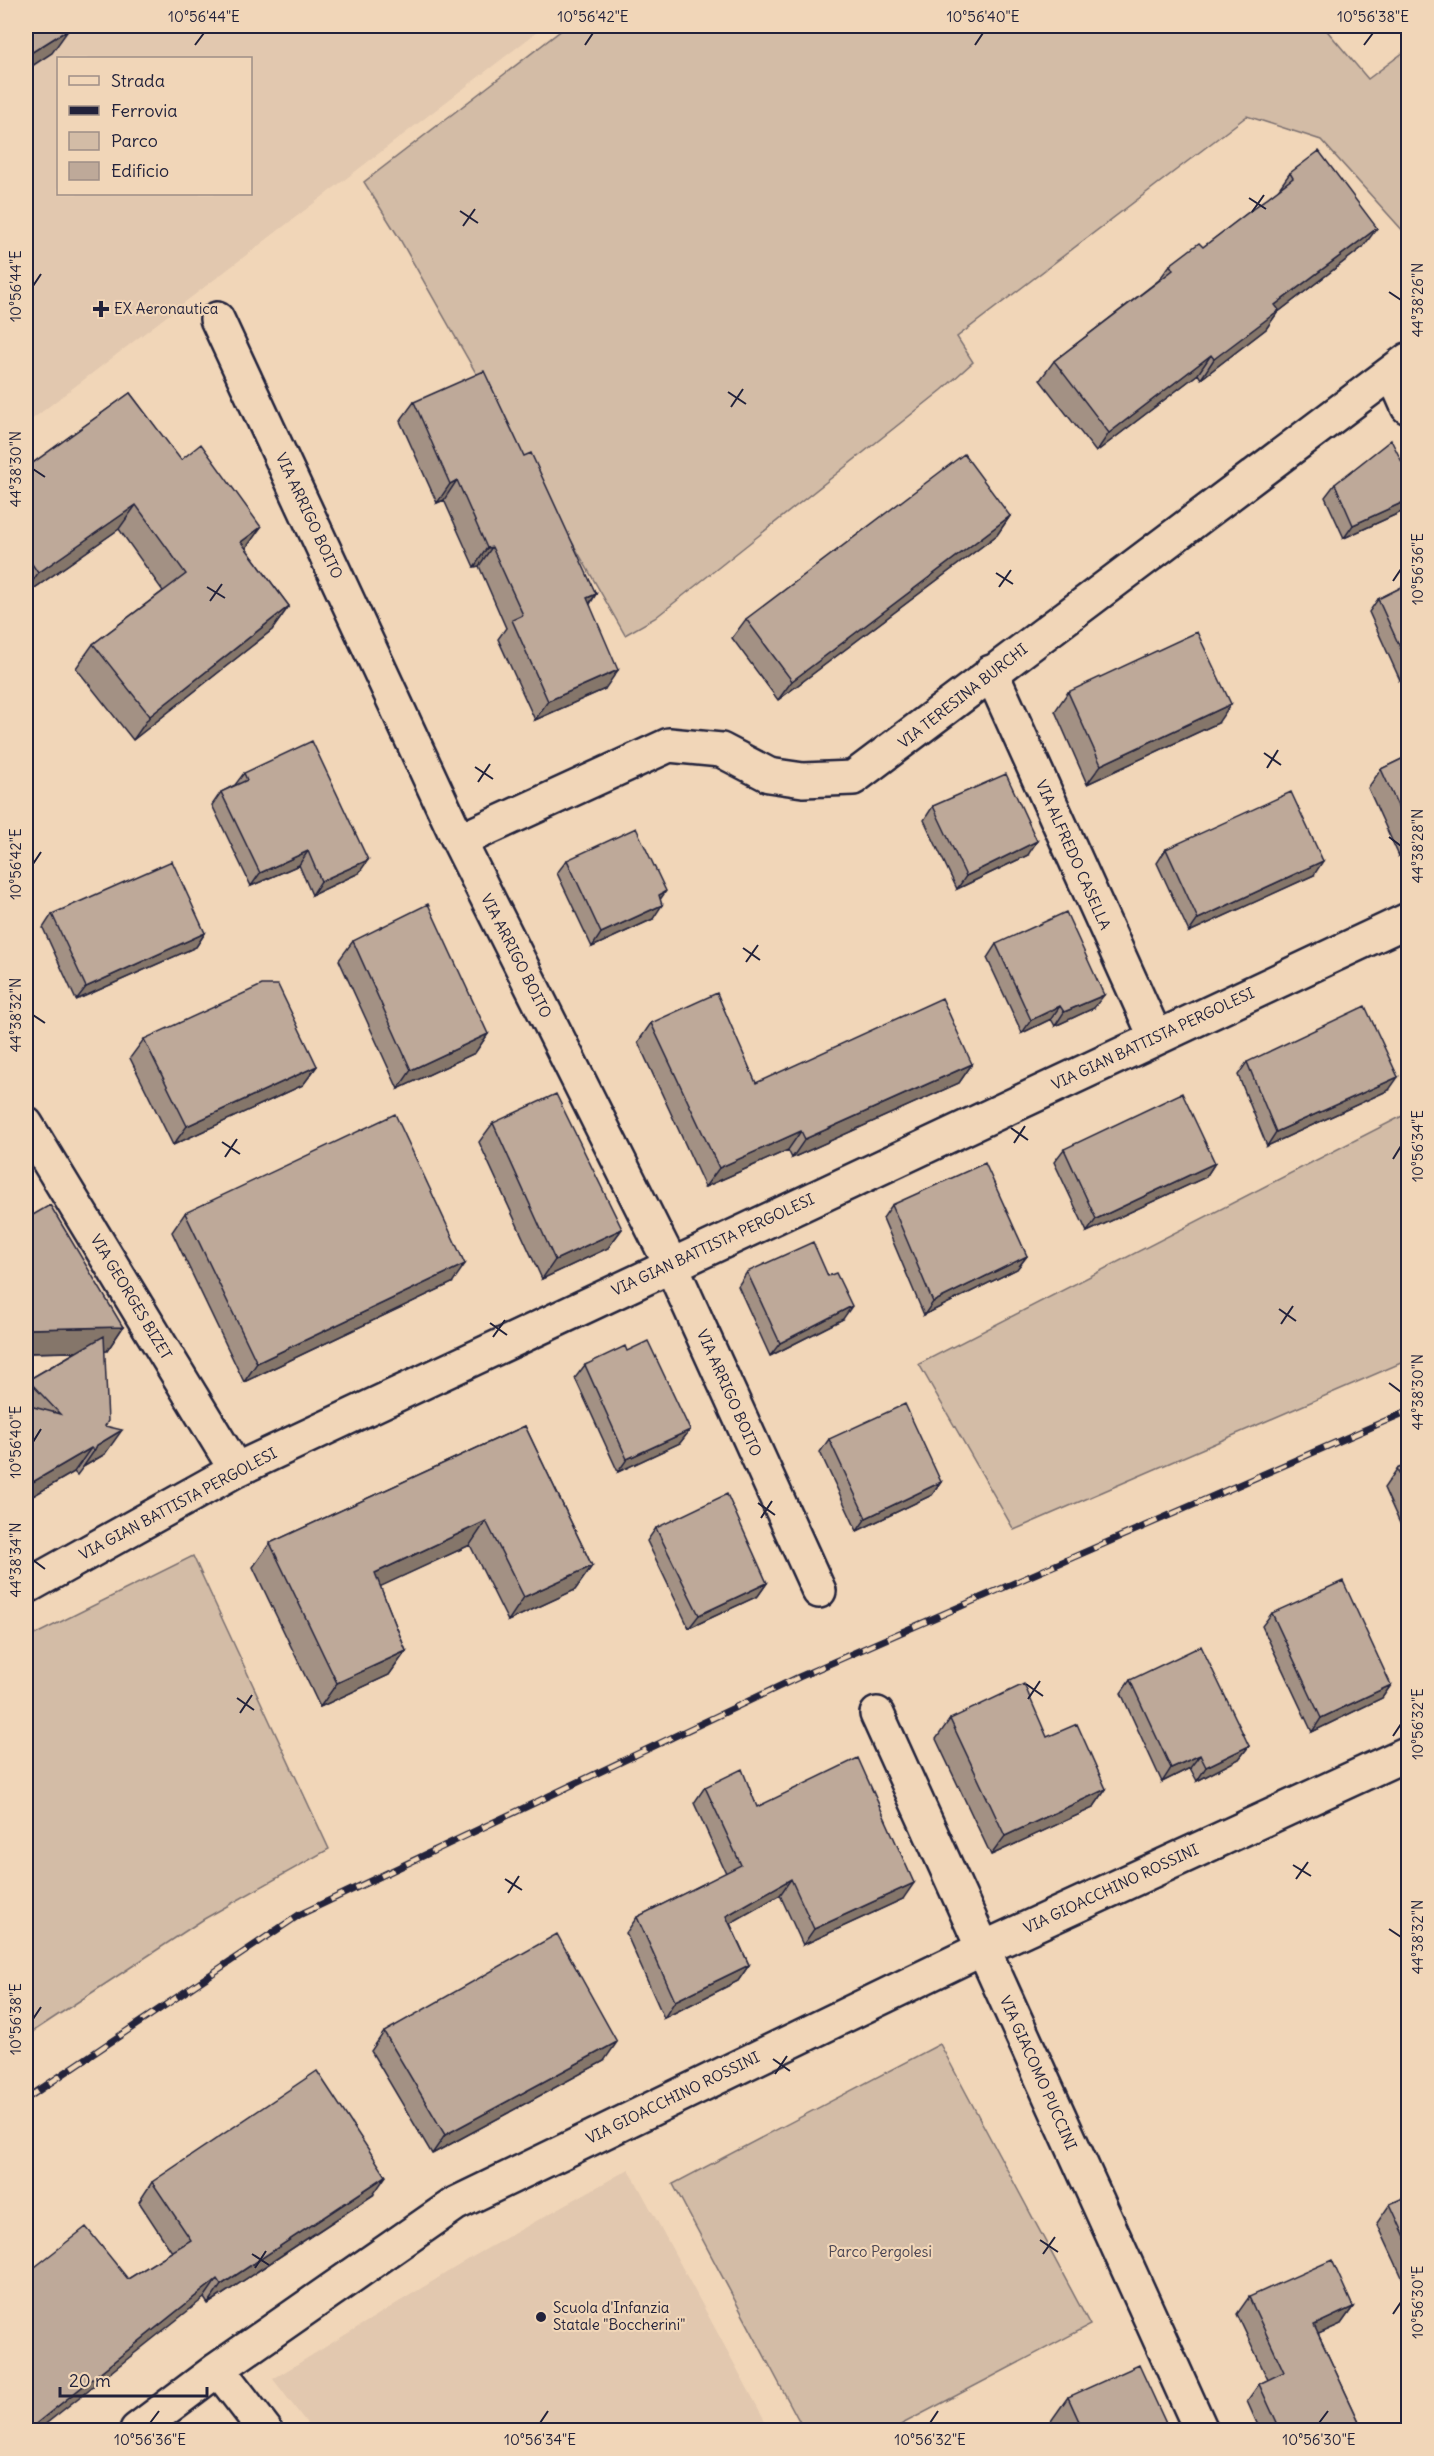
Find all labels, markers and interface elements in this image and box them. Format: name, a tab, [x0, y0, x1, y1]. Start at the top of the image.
text: 10°56'44"E	[168, 7, 240, 26]
text: 10°56'42"E	[557, 7, 629, 26]
text: 10°56'40"E	[946, 7, 1020, 26]
text: 10°56'38"E	[1337, 7, 1409, 26]
legend	[57, 57, 252, 195]
text: Strada	[111, 69, 165, 92]
text: Ferrovia	[111, 99, 178, 122]
text: Parco	[111, 129, 158, 152]
text: Edificio	[111, 159, 169, 182]
text: 10°56'44"E	[6, 250, 25, 322]
text: 44°38'26"N	[1408, 263, 1427, 337]
place label: EX Aeronautica	[114, 299, 219, 318]
marker: EX Aeronautica	[92, 300, 110, 318]
text: 44°38'30"N	[6, 431, 25, 507]
street label: VIA ARRIGO BOITO	[272, 450, 347, 582]
text: 10°56'36"E	[1408, 533, 1427, 605]
street label: VIA TERESINA BURCHI	[894, 639, 1031, 752]
street label: VIA ALFREDO CASELLA	[1032, 777, 1115, 933]
text: 44°38'28"N	[1408, 809, 1427, 883]
text: 10°56'42"E	[6, 828, 25, 900]
street label: VIA ARRIGO BOITO	[477, 890, 556, 1021]
text: 44°38'32"N	[6, 978, 25, 1052]
street label: VIA GIAN BATTISTA PERGOLESI	[1048, 983, 1257, 1094]
text: 10°56'34"E	[1408, 1110, 1427, 1182]
street label: VIA GIAN BATTISTA PERGOLESI	[608, 1189, 817, 1300]
street label: VIA GEORGES BIZET	[87, 1231, 176, 1363]
street label: VIA ARRIGO BOITO	[693, 1326, 766, 1459]
text: 44°38'30"N	[1408, 1354, 1427, 1430]
text: 10°56'40"E	[6, 1405, 25, 1479]
street label: VIA GIAN BATTISTA PERGOLESI	[76, 1443, 280, 1564]
text: 44°38'34"N	[6, 1522, 25, 1598]
text: 10°56'32"E	[1408, 1688, 1427, 1760]
street label: VIA GIOACCHINO ROSSINI	[1020, 1840, 1201, 1937]
text: 44°38'32"N	[1408, 1900, 1427, 1974]
text: 10°56'38"E	[6, 1983, 25, 2055]
street label: VIA GIACOMO PUCCINI	[996, 1993, 1081, 2153]
street label: VIA GIOACCHINO ROSSINI	[583, 2047, 763, 2148]
park label: Parco Pergolesi	[828, 2242, 932, 2261]
text: 10°56'30"E	[1408, 2265, 1427, 2339]
place label: Scuola d'Infanzia Statale "Boccherini"	[553, 2298, 685, 2334]
marker: Scuola d'Infanzia Statale "Boccherini"	[534, 2310, 548, 2324]
scale bar	[60, 2360, 207, 2398]
text: 20 m	[69, 2369, 111, 2392]
text: 10°56'36"E	[114, 2430, 186, 2449]
text: 10°56'34"E	[504, 2430, 576, 2449]
text: 10°56'32"E	[894, 2430, 966, 2449]
text: 10°56'30"E	[1282, 2430, 1356, 2449]

